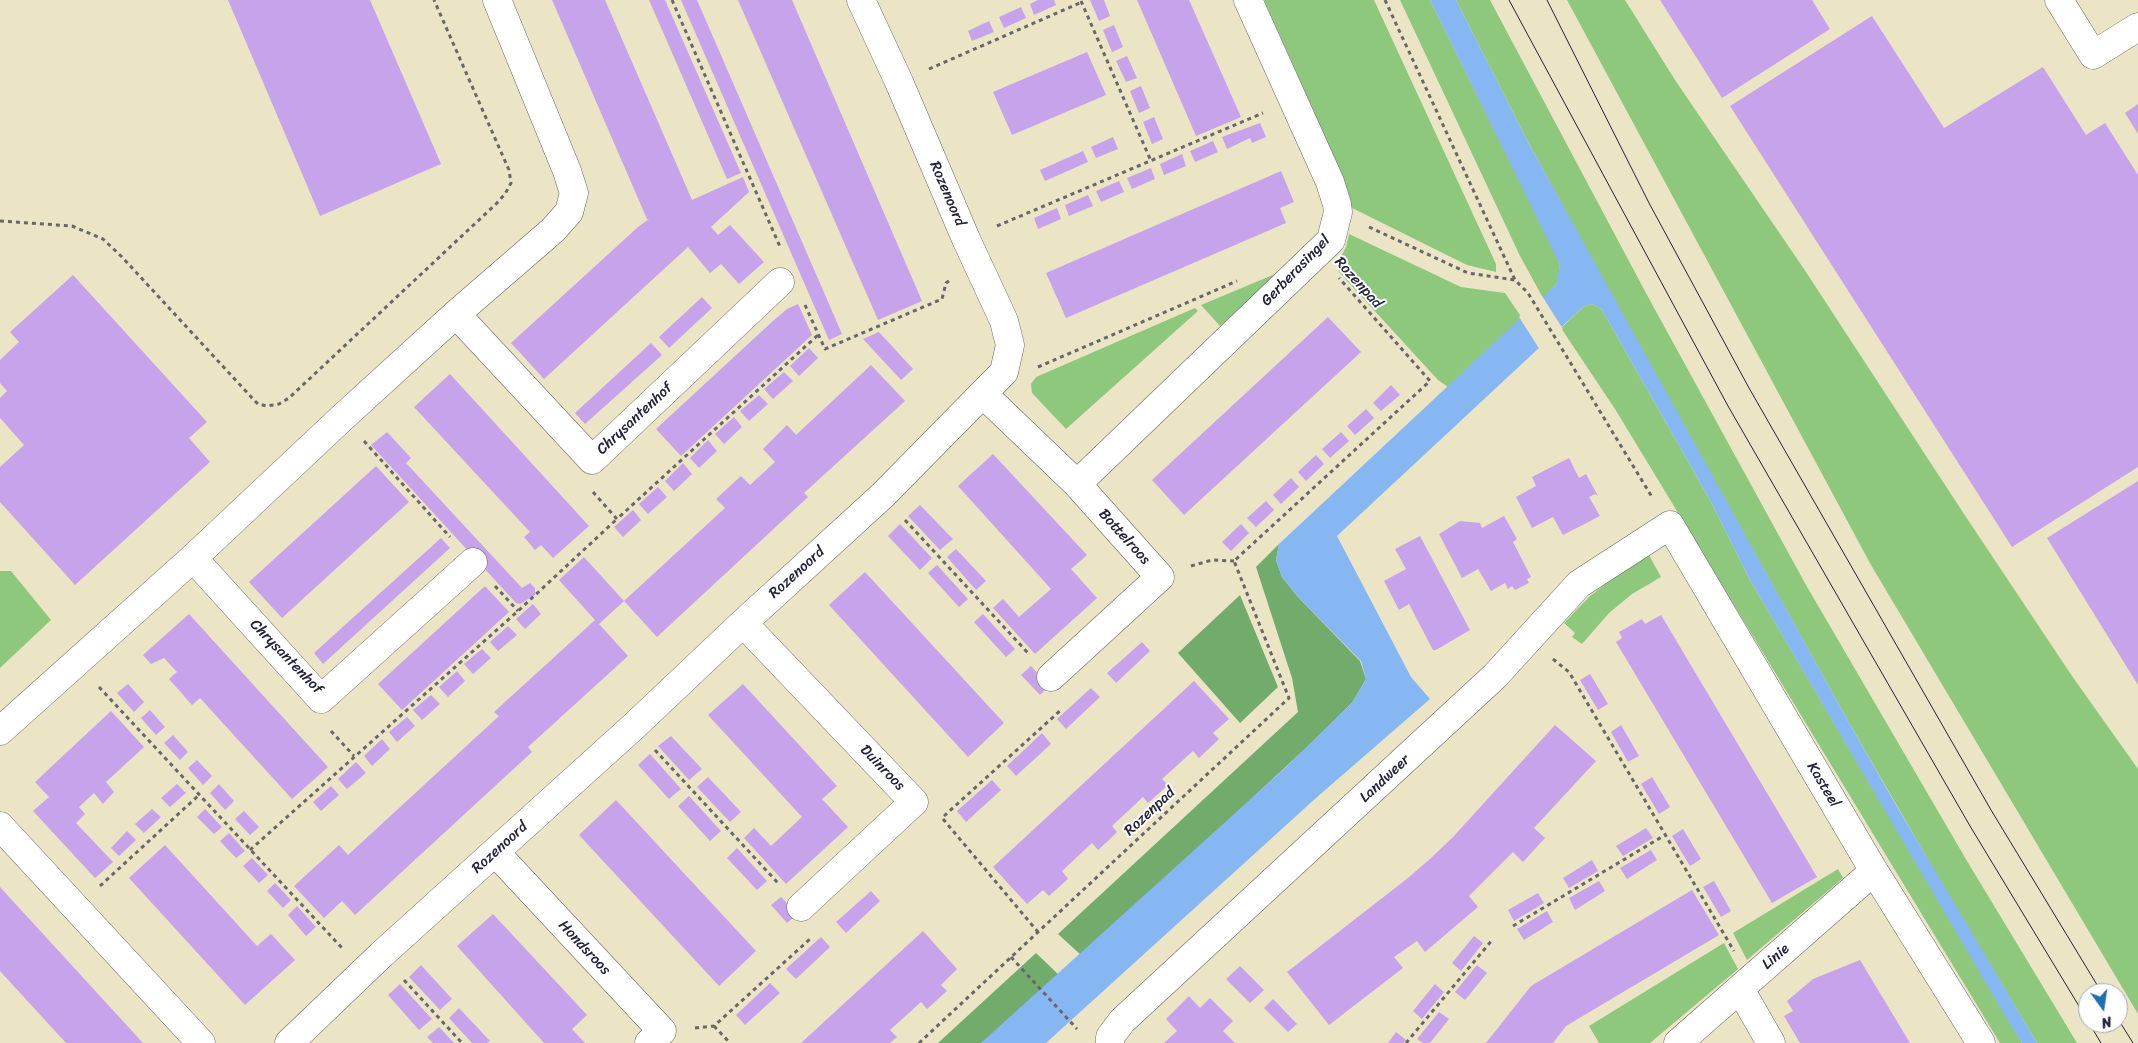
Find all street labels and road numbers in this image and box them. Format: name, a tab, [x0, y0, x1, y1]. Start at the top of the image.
street label: Rozenoord	[925, 159, 969, 229]
street label: Gerberasingel	[1258, 232, 1334, 310]
street label: Rozenpad	[1330, 254, 1386, 312]
street label: Chrysantenhof	[593, 379, 677, 459]
street label: Bottelroos	[1094, 505, 1154, 569]
street label: Rozenoord	[765, 543, 829, 603]
street label: Chrysantenhof	[246, 616, 326, 698]
street label: Duinroos	[856, 741, 908, 795]
street label: Landweer	[1356, 751, 1414, 807]
street label: Kasteel	[1803, 759, 1843, 811]
street label: Rozenpad	[1121, 784, 1179, 840]
street label: Rozenoord	[468, 818, 532, 878]
street label: Hondsroos	[554, 917, 614, 979]
street label: Linie	[1759, 940, 1793, 974]

